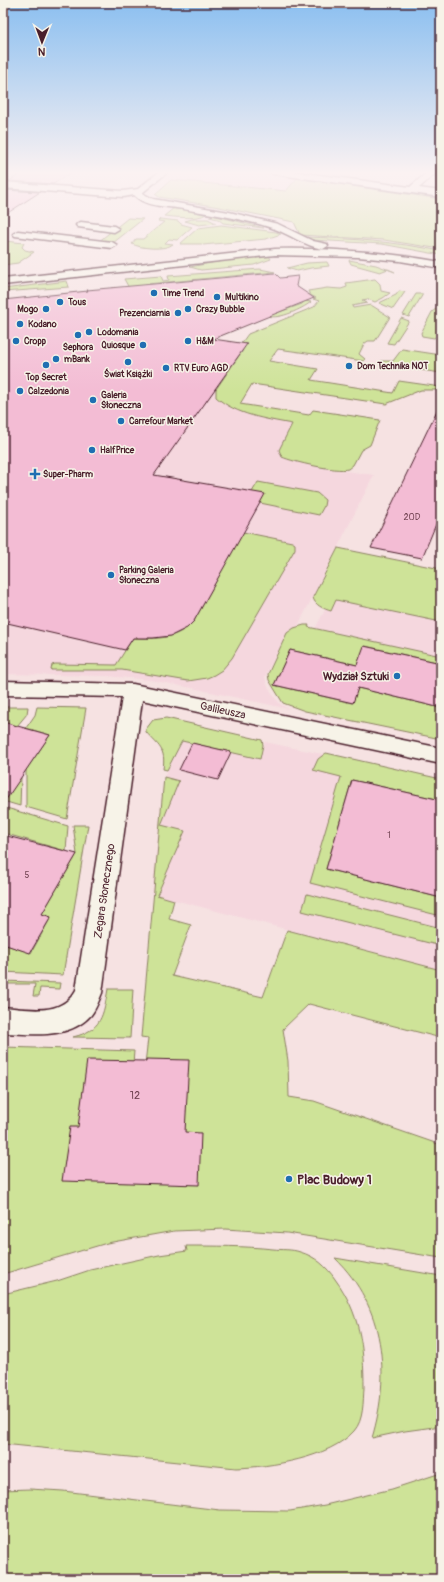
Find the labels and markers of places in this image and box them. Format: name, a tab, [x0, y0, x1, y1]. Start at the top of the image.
marker: Time Trend	[149, 288, 159, 298]
place label: Time Trend	[161, 288, 205, 299]
marker: Multikino	[212, 292, 222, 302]
place label: Multikino	[225, 292, 259, 303]
marker: Tous	[55, 297, 65, 307]
place label: Tous	[67, 297, 87, 308]
place label: Mogo	[17, 304, 38, 315]
marker: Mogo	[41, 304, 51, 314]
marker: Crazy Bubble	[183, 304, 193, 314]
place label: Crazy Bubble	[196, 304, 245, 315]
place label: Prezenciarnia	[119, 308, 171, 319]
marker: Prezenciarnia	[173, 308, 183, 318]
marker: Kodano	[15, 319, 25, 329]
place label: Kodano	[28, 319, 57, 330]
marker: Lodomania	[84, 327, 94, 337]
place label: Lodomania	[97, 327, 139, 338]
marker: Sephora	[73, 330, 83, 340]
marker: Cropp	[11, 336, 21, 346]
place label: Cropp	[24, 336, 47, 347]
marker: H&M	[183, 336, 193, 346]
place label: H&M	[196, 336, 214, 347]
place label: Quiosque	[101, 340, 136, 351]
marker: Quiosque	[138, 340, 148, 350]
place label: Sephora	[63, 342, 94, 353]
marker: mBank	[51, 354, 61, 364]
place label: mBank	[64, 354, 90, 365]
marker: Świat Książki	[123, 357, 133, 367]
marker: Top Secret	[41, 360, 51, 370]
marker: Dom Technika NOT	[344, 361, 354, 371]
place label: Dom Technika NOT	[357, 361, 428, 372]
marker: RTV Euro AGD	[161, 363, 171, 373]
place label: RTV Euro AGD	[174, 363, 228, 374]
place label: Świat Książki	[104, 368, 153, 380]
place label: Top Secret	[24, 372, 67, 383]
marker: Calzedonia	[15, 386, 25, 396]
place label: Calzedonia	[28, 386, 70, 397]
place label: Galeria Słoneczna	[101, 390, 142, 411]
marker: Galeria Słoneczna	[88, 395, 98, 405]
marker: Carrefour Market	[116, 416, 126, 426]
place label: Carrefour Market	[129, 416, 193, 427]
marker: HalfPrice	[87, 445, 97, 455]
place label: HalfPrice	[100, 445, 135, 456]
marker: Super-Pharm	[30, 469, 40, 479]
place label: Super-Pharm	[43, 469, 93, 480]
place label: Parking Galeria Słoneczna	[119, 565, 174, 586]
marker: Parking Galeria Słoneczna	[106, 570, 116, 580]
place label: Wydział Sztuki	[323, 670, 389, 683]
marker: Wydział Sztuki	[392, 671, 402, 681]
place label: Plac Budowy 1	[297, 1172, 372, 1188]
marker: Plac Budowy 1	[284, 1174, 294, 1184]

